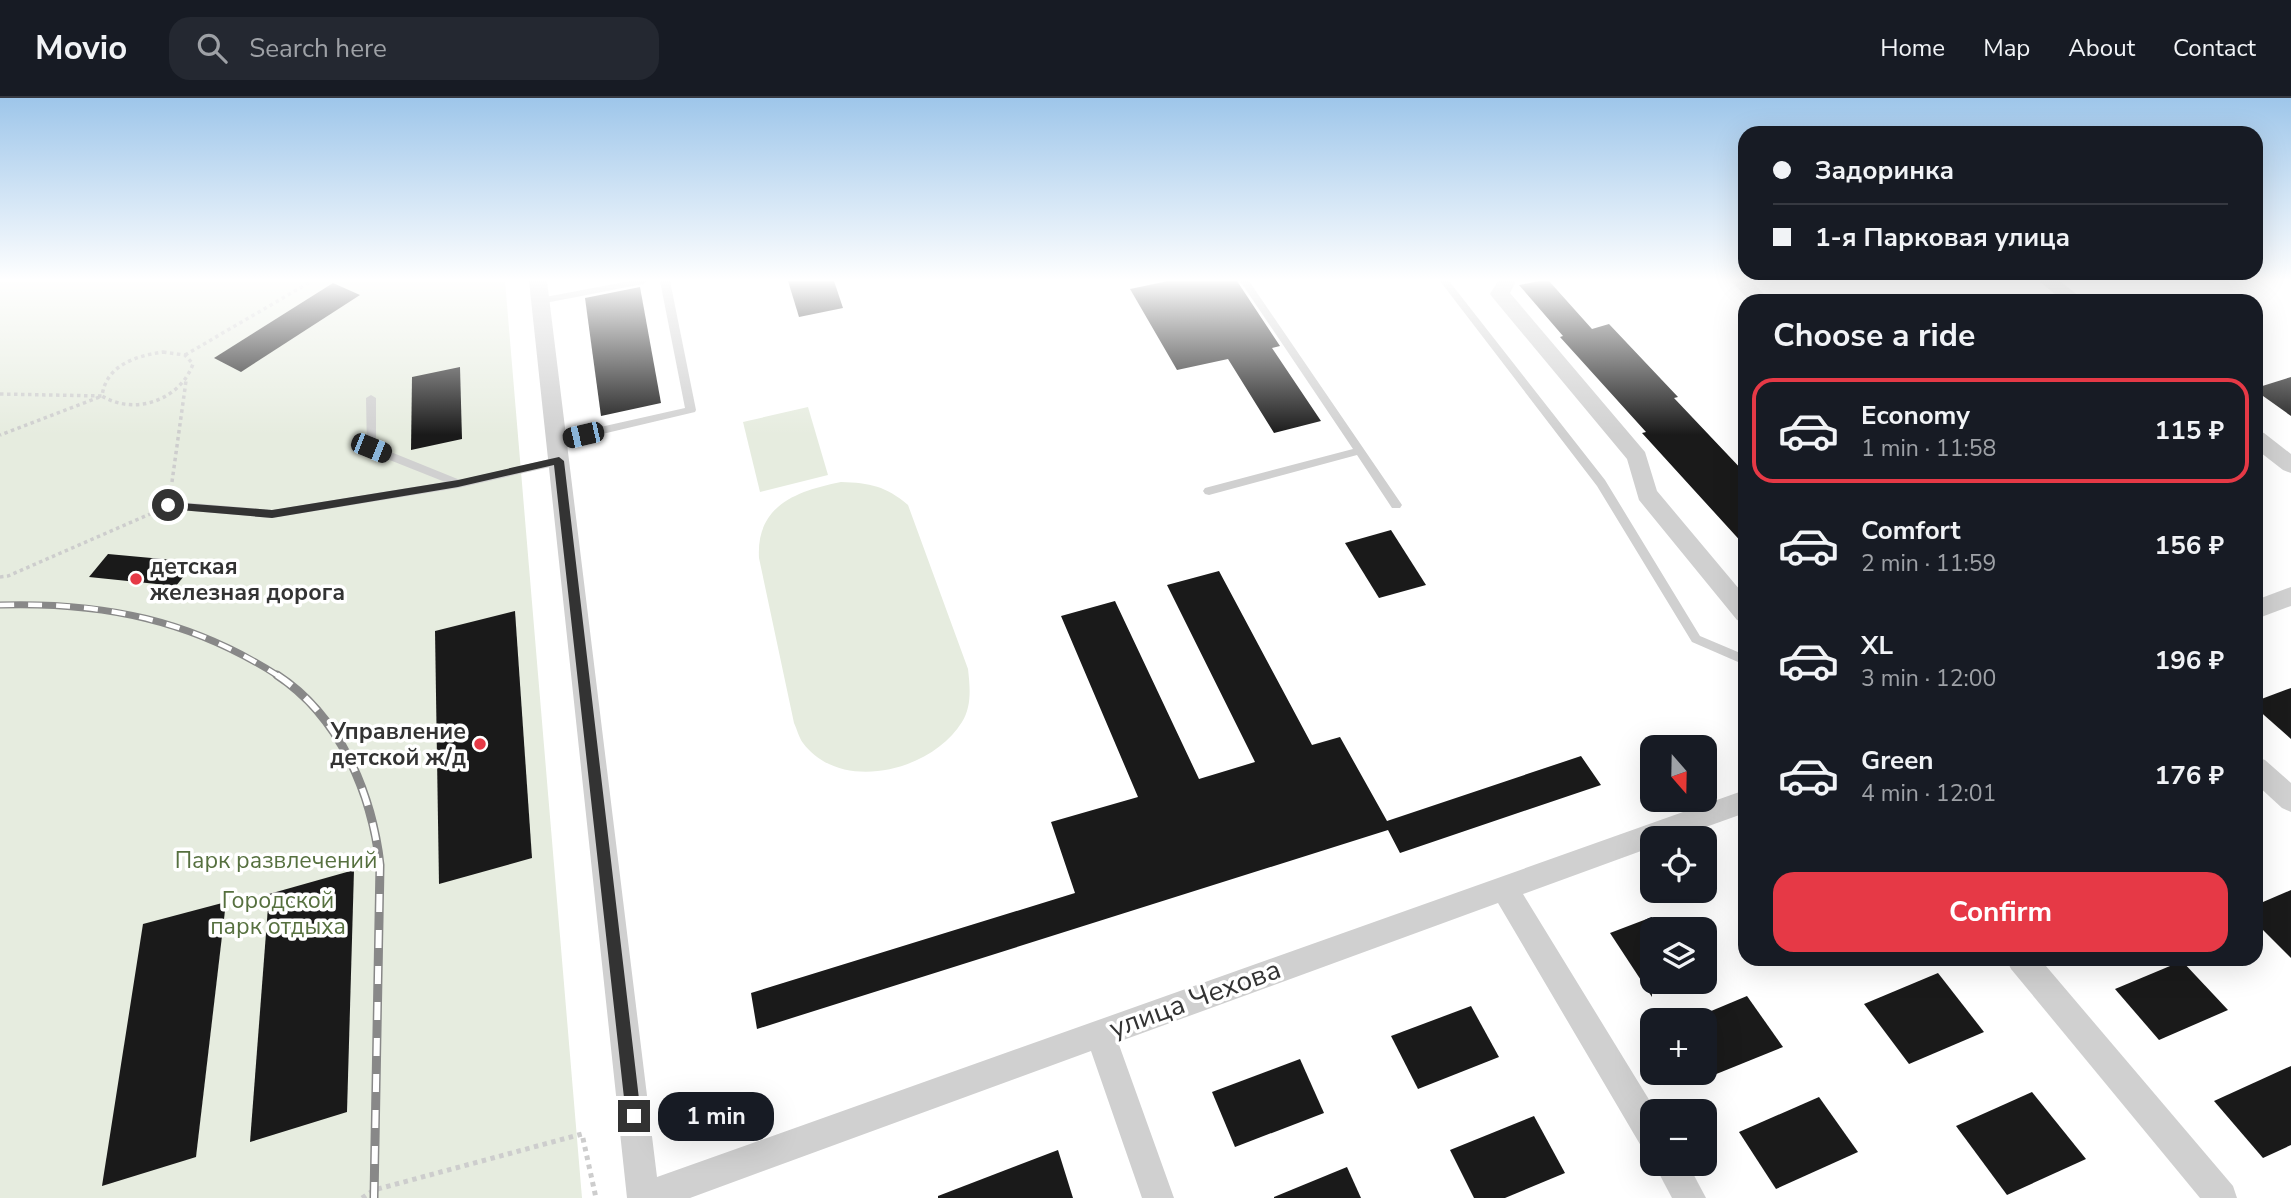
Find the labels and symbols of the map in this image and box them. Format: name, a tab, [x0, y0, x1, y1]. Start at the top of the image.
car	[561, 420, 606, 450]
car	[348, 430, 395, 466]
route start	[152, 489, 184, 521]
place label: детская железная дорога	[149, 551, 345, 608]
marker: детская железная дорога	[128, 571, 144, 587]
place label: Управление детской ж/д	[330, 716, 466, 773]
north arrow	[1640, 735, 1717, 812]
marker: Управление детской ж/д	[472, 736, 488, 752]
park label: Парк развлечений	[175, 845, 377, 876]
park label: Городской парк отдыха	[210, 885, 346, 942]
street label: улица Чехова	[1104, 950, 1286, 1048]
callout: 1 min	[658, 1091, 774, 1140]
route end	[618, 1100, 650, 1132]

